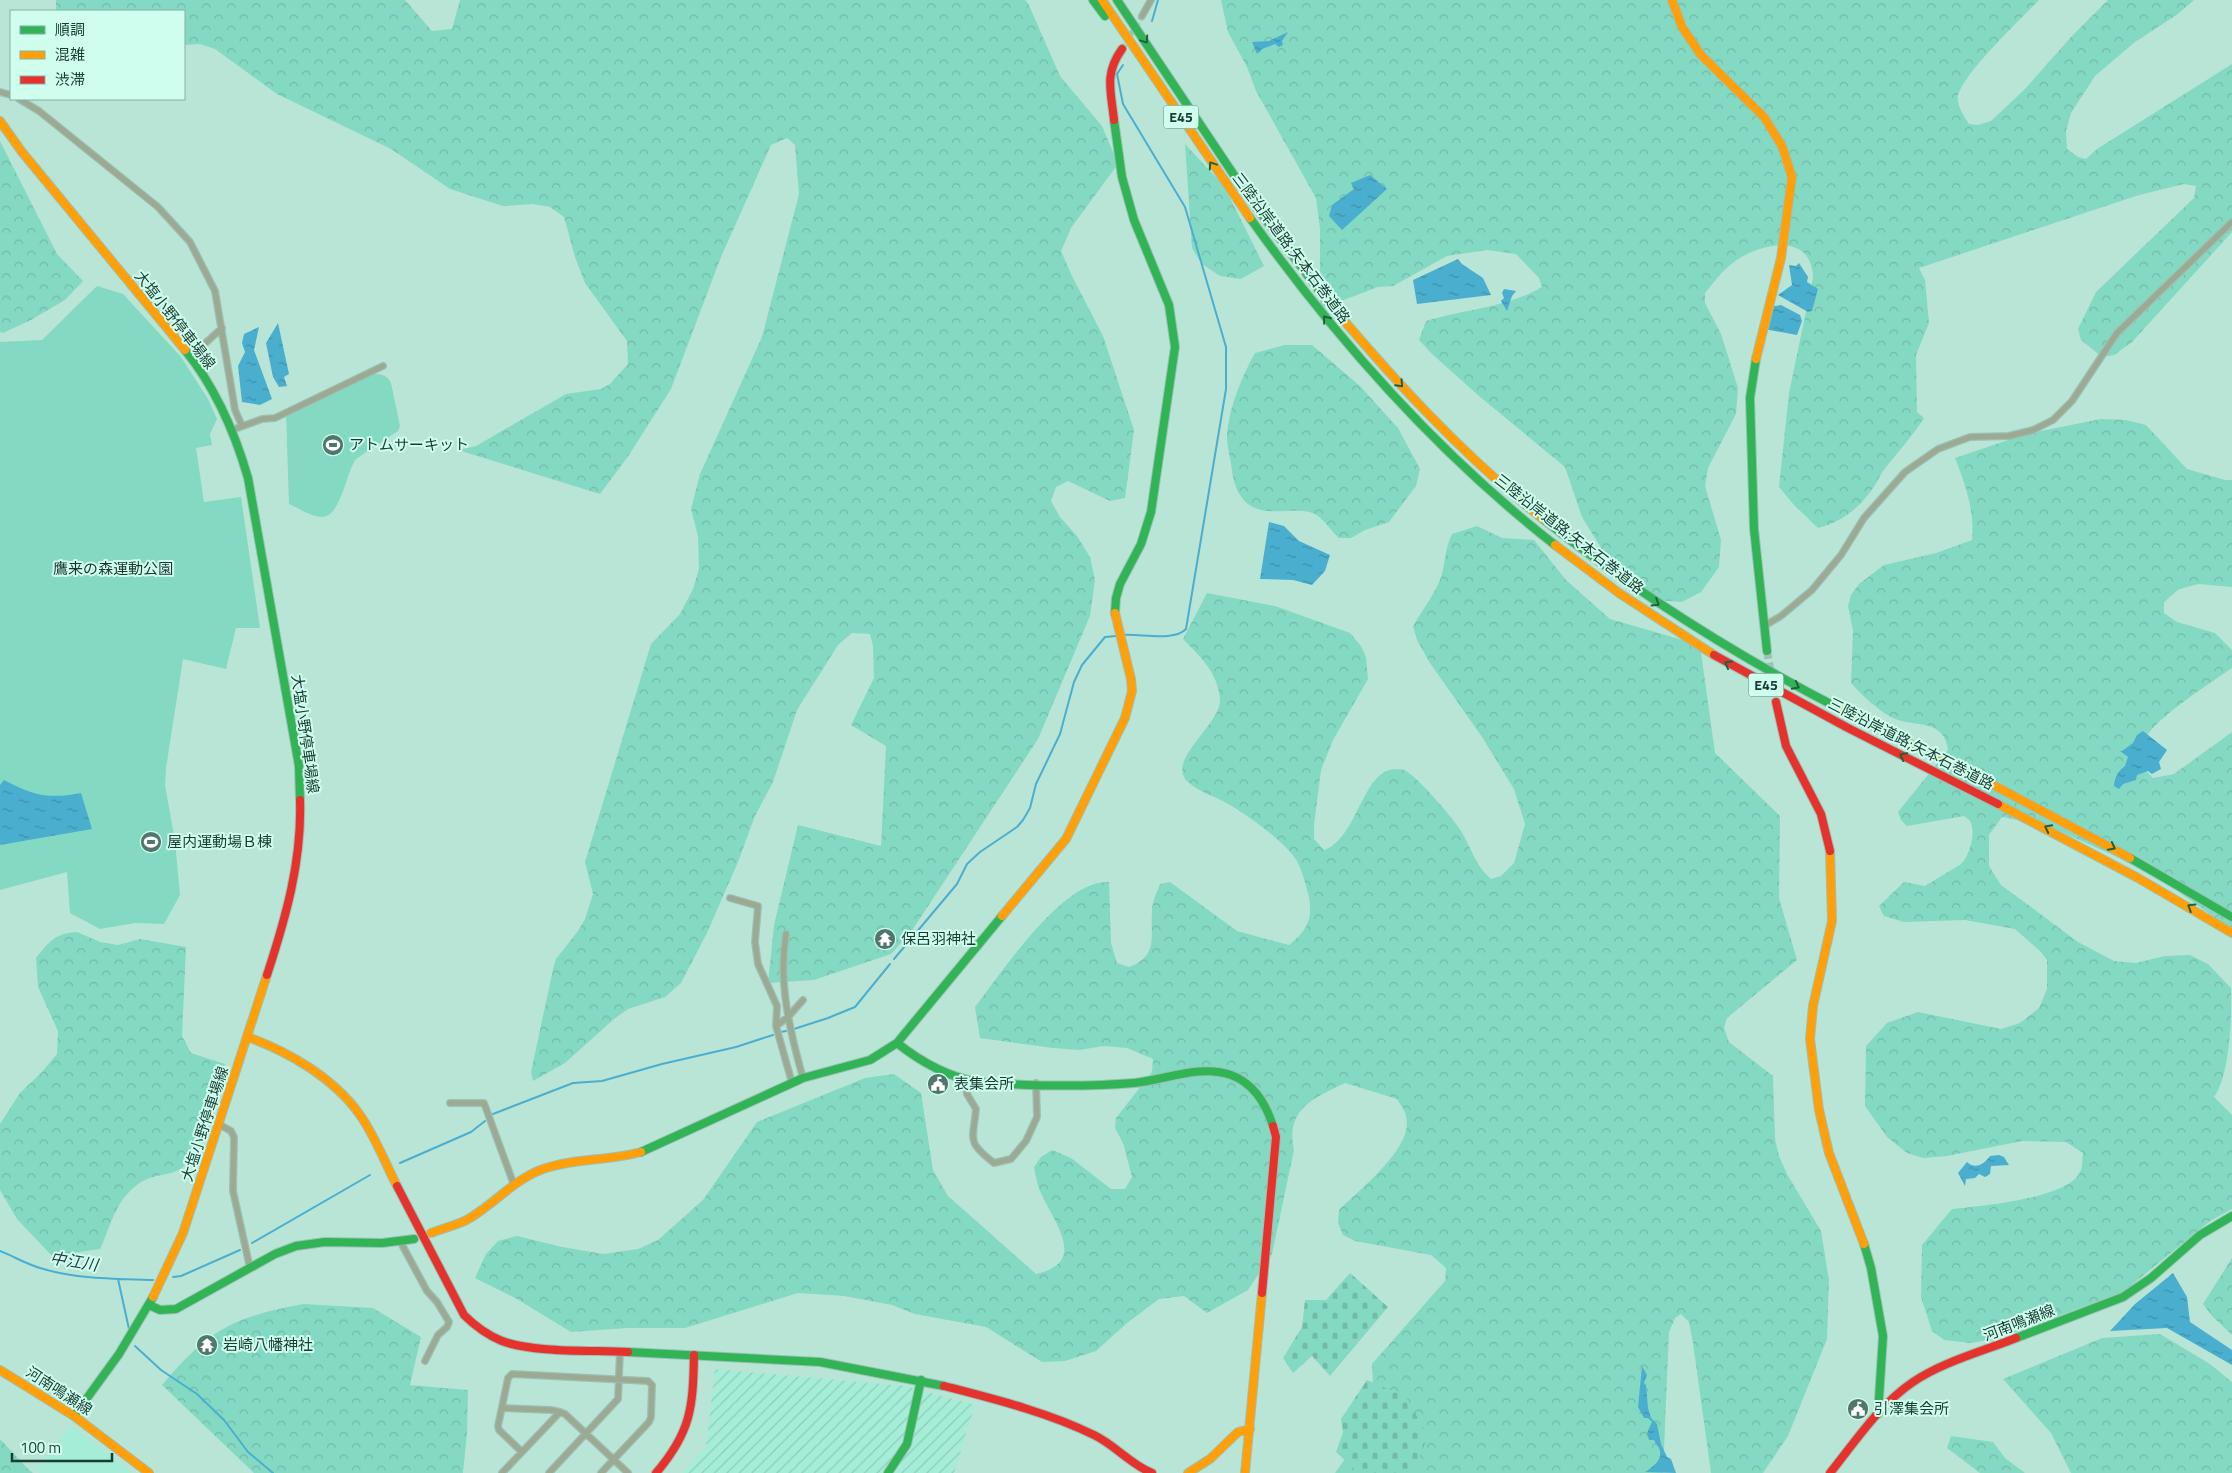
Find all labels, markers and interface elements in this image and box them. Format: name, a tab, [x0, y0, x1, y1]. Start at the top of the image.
legend	[10, 10, 185, 100]
text: 順調	[55, 18, 85, 41]
one-way arrow	[1139, 34, 1148, 44]
text: 混雑	[55, 43, 85, 66]
text: 渋滞	[55, 68, 85, 91]
road number: E45	[1164, 105, 1198, 128]
one-way arrow	[1209, 161, 1219, 170]
street label: 三陸沿岸道路;矢本石巻道路	[1227, 167, 1356, 328]
street label: 大塩小野停車場線	[129, 265, 221, 374]
one-way arrow	[1322, 315, 1331, 324]
one-way arrow	[1394, 379, 1403, 388]
sports icon: アトムサーキット	[321, 433, 345, 457]
place label: アトムサーキット	[349, 433, 469, 456]
street label: 三陸沿岸道路;矢本石巻道路	[1490, 468, 1649, 599]
park label: 鷹来の森運動公園	[53, 557, 173, 580]
one-way arrow	[1651, 596, 1660, 606]
one-way arrow	[1725, 660, 1734, 670]
street label: 大塩小野停車場線	[286, 673, 325, 795]
road number: E45	[1748, 674, 1784, 696]
one-way arrow	[1791, 680, 1800, 690]
street label: 三陸沿岸道路;矢本石巻道路	[1824, 692, 1998, 796]
one-way arrow	[1899, 752, 1908, 762]
one-way arrow	[2045, 824, 2054, 834]
sports icon: 屋内運動場Ｂ棟	[139, 830, 163, 854]
place label: 屋内運動場Ｂ棟	[167, 830, 272, 853]
one-way arrow	[2107, 841, 2116, 851]
one-way arrow	[2187, 904, 2196, 913]
temple icon: 保呂羽神社	[873, 927, 897, 951]
place label: 保呂羽神社	[901, 927, 976, 950]
street label: 大塩小野停車場線	[175, 1063, 234, 1184]
public building icon: 表集会所	[926, 1072, 950, 1096]
place label: 表集会所	[954, 1072, 1014, 1095]
water label: 中江川	[48, 1245, 102, 1277]
street label: 河南鳴瀬線	[1980, 1298, 2058, 1347]
temple icon: 岩崎八幡神社	[195, 1333, 219, 1357]
place label: 岩崎八幡神社	[223, 1333, 313, 1356]
street label: 河南鳴瀬線	[22, 1361, 97, 1421]
public building icon: 引澤集会所	[1846, 1397, 1870, 1421]
place label: 引澤集会所	[1874, 1397, 1949, 1420]
scale bar	[12, 1430, 112, 1462]
text: 100 m	[20, 1436, 61, 1459]

